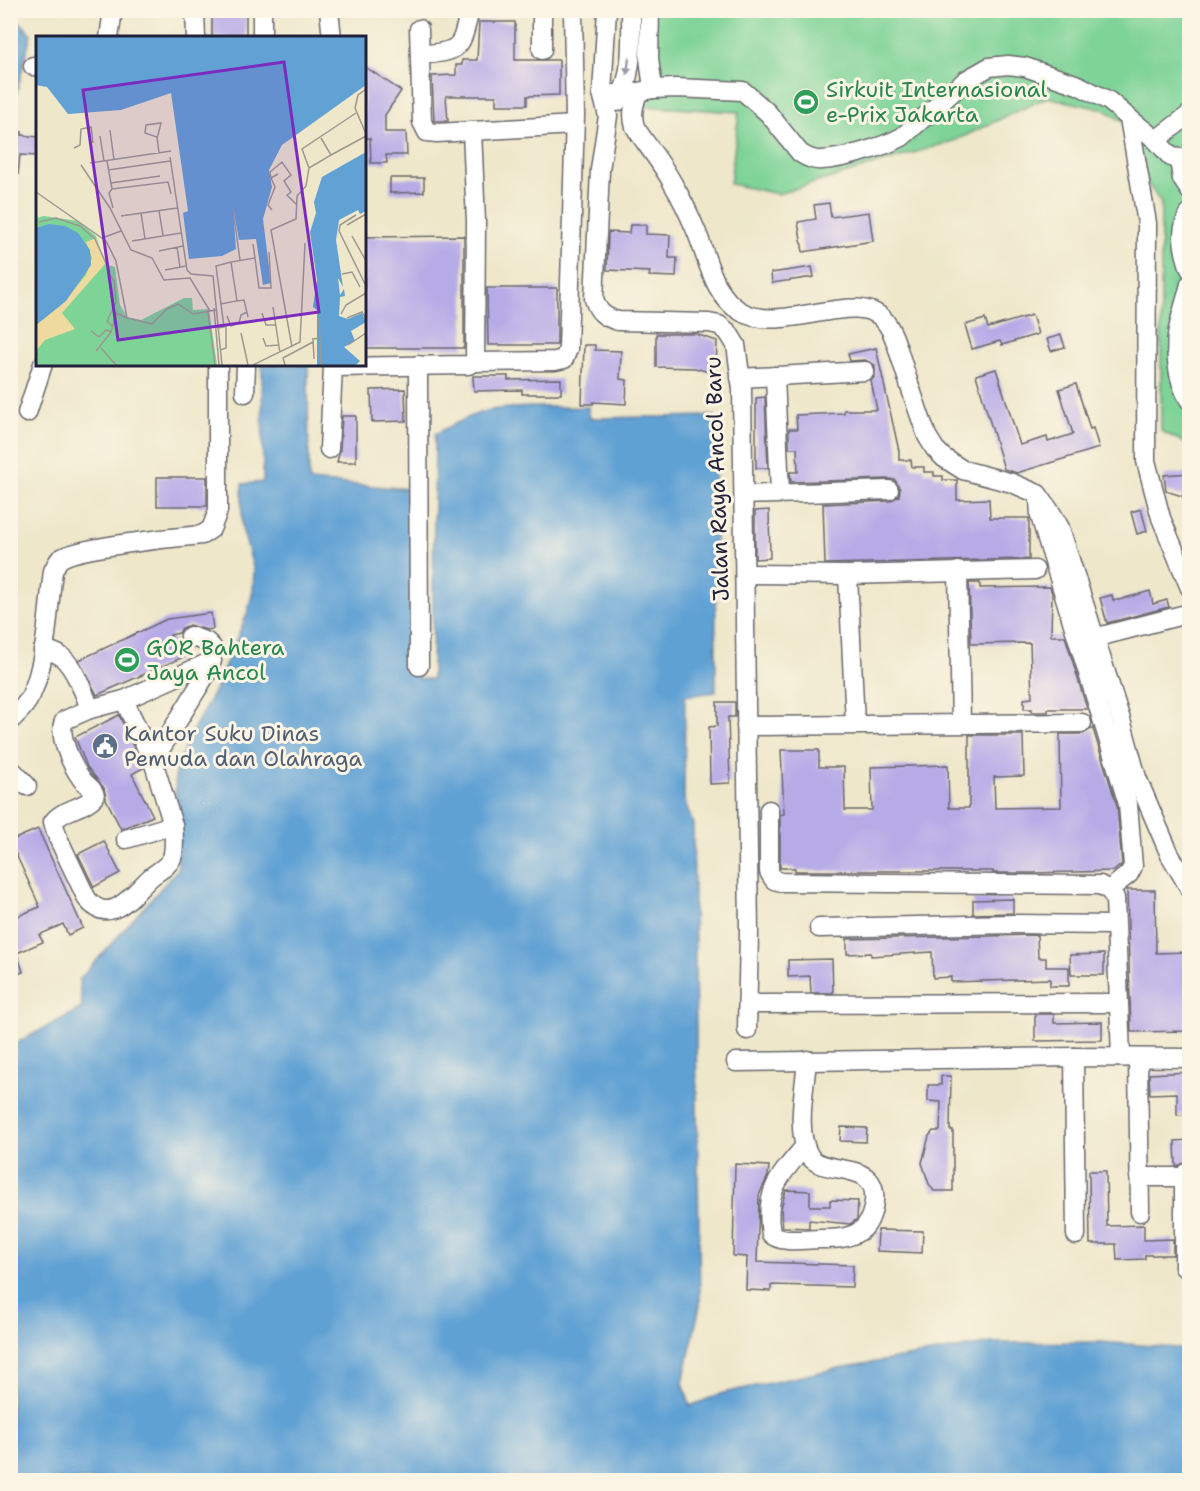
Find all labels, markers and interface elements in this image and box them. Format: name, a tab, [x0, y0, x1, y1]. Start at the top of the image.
inset map	[36, 36, 366, 366]
one-way arrow	[623, 56, 633, 75]
place label: Sirkuit Internasional e-Prix Jakarta	[826, 75, 1047, 129]
sports icon: Sirkuit Internasional e-Prix Jakarta	[791, 87, 821, 117]
street label: Jalan Raya Ancol Baru	[698, 356, 736, 602]
place label: GOR Bahtera Jaya Ancol	[146, 633, 285, 687]
sports icon: GOR Bahtera Jaya Ancol	[112, 645, 142, 675]
place label: Kantor Suku Dinas Pemuda dan Olahraga	[124, 719, 363, 773]
public building icon: Kantor Suku Dinas Pemuda dan Olahraga	[90, 731, 120, 761]

